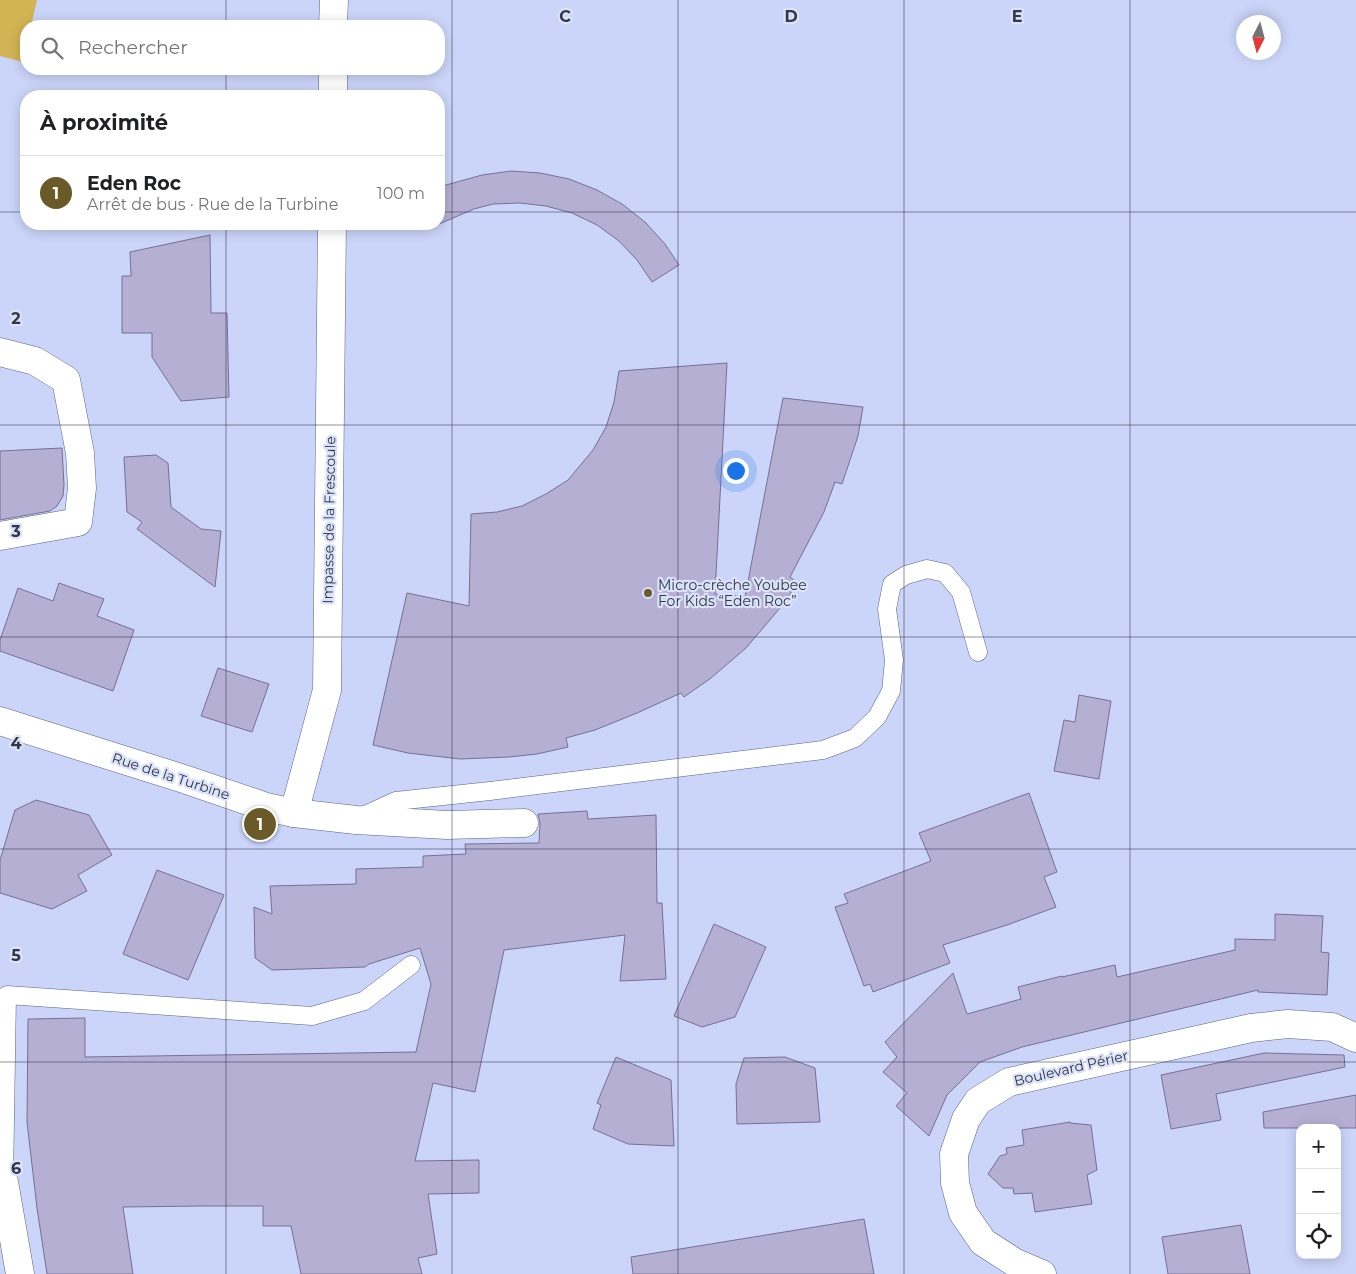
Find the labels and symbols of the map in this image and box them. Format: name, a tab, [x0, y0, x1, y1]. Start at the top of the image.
text: C	[559, 7, 571, 26]
text: D	[784, 7, 798, 26]
text: E	[1012, 7, 1022, 26]
north arrow	[1236, 15, 1281, 60]
text: 2	[11, 309, 21, 328]
street label: Impasse de la Frescoule	[319, 436, 339, 604]
your location	[723, 458, 749, 484]
text: 3	[10, 522, 21, 541]
place label: Micro-crèche Youbee For Kids “Eden Roc”	[658, 576, 807, 610]
marker: Micro-crèche Youbee For Kids “Eden Roc”	[642, 587, 654, 599]
text: 4	[10, 734, 22, 753]
street label: Rue de la Turbine	[110, 748, 232, 804]
pin: 1	[244, 805, 276, 843]
text: 5	[11, 946, 21, 965]
street label: Boulevard Périer	[1012, 1046, 1130, 1090]
text: 6	[11, 1159, 21, 1178]

